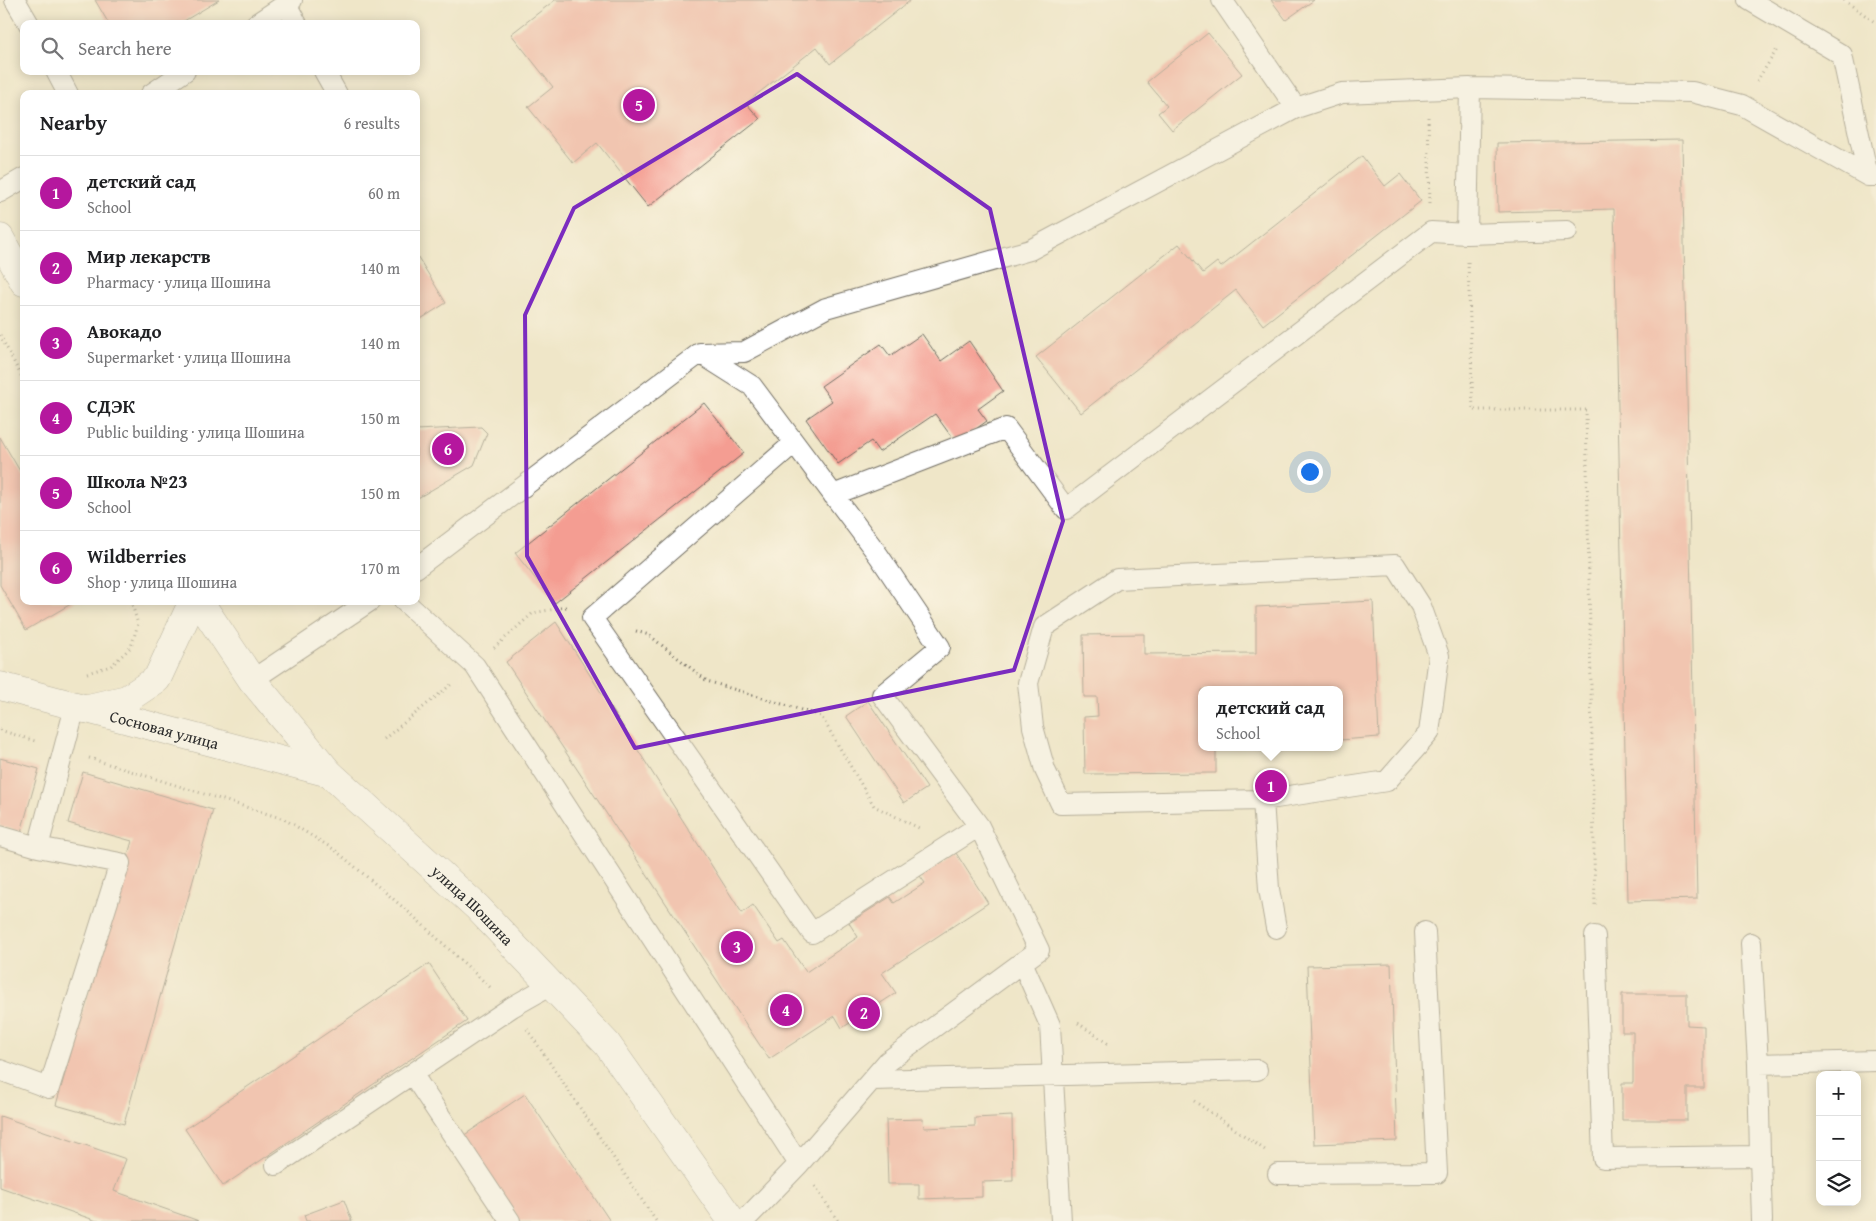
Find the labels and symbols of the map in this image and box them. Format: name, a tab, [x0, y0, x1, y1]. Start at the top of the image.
pin: 5	[623, 86, 655, 124]
pin: 6	[432, 430, 464, 468]
your location	[1297, 459, 1323, 485]
street label: Сосновая улица	[107, 704, 222, 755]
pin: 1	[1255, 767, 1287, 805]
street label: улица Шошина	[425, 859, 520, 951]
pin: 3	[721, 928, 753, 966]
pin: 4	[770, 991, 802, 1029]
pin: 2	[848, 994, 880, 1032]

